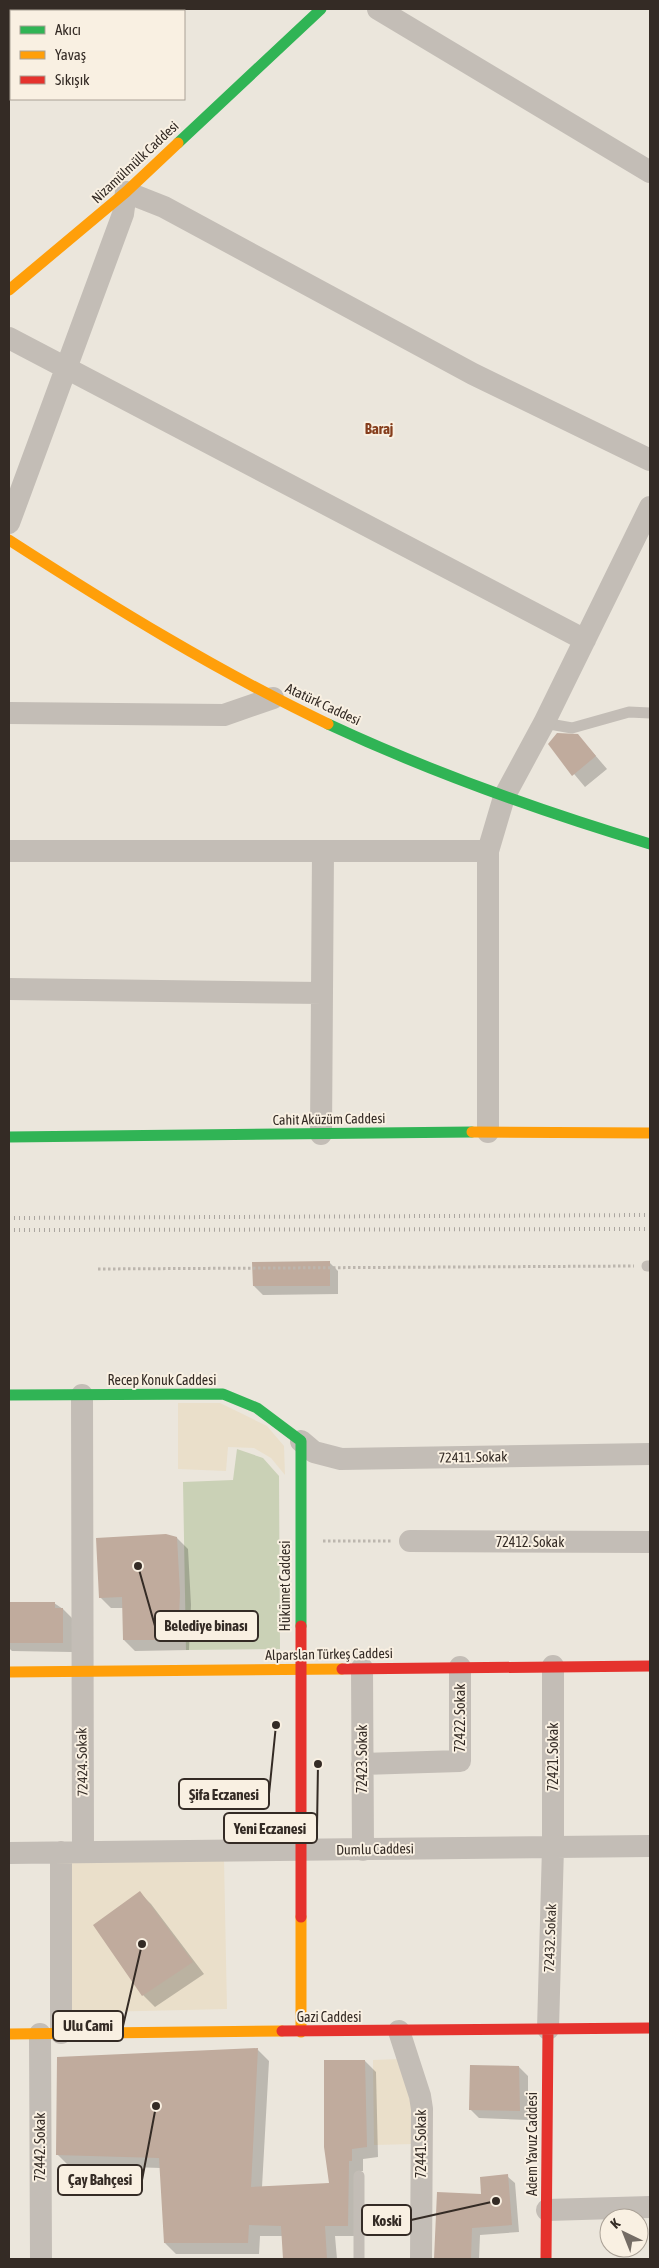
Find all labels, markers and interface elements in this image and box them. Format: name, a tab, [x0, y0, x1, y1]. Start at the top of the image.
legend	[10, 10, 185, 100]
text: Akıcı	[55, 21, 81, 38]
text: Yavaş	[55, 46, 86, 63]
text: Sıkışık	[55, 71, 90, 88]
street label: Nizamülmülk Caddesi	[88, 118, 182, 206]
district label: Baraj	[365, 420, 393, 437]
street label: Atatürk Caddesi	[283, 680, 363, 728]
street label: Cahit Aküzüm Caddesi	[272, 1110, 386, 1128]
street label: Recep Konuk Caddesi	[108, 1372, 216, 1388]
street label: 72411. Sokak	[439, 1448, 507, 1466]
street label: 72412. Sokak	[496, 1534, 564, 1550]
street label: Hükümet Caddesi	[277, 1541, 293, 1631]
callout: Belediye binası	[155, 1611, 258, 1641]
text: Belediye binası	[164, 1617, 248, 1634]
street label: Alparslan Türkeş Caddesi	[265, 1645, 393, 1663]
street label: 72422. Sokak	[452, 1684, 468, 1752]
street label: 72421. Sokak	[545, 1723, 561, 1791]
street label: 72423. Sokak	[354, 1725, 370, 1793]
street label: 72424. Sokak	[73, 1728, 91, 1796]
callout: Şifa Eczanesi	[179, 1779, 269, 1809]
text: Şifa Eczanesi	[189, 1786, 259, 1803]
callout: Yeni Eczanesi	[224, 1813, 317, 1843]
text: Yeni Eczanesi	[233, 1820, 306, 1837]
street label: Dumlu Caddesi	[336, 1840, 414, 1858]
street label: 72432. Sokak	[541, 1903, 559, 1973]
street label: Gazi Caddesi	[297, 2009, 361, 2025]
callout: Ulu Cami	[53, 2011, 123, 2041]
text: Ulu Cami	[63, 2017, 113, 2034]
street label: Adem Yavuz Caddesi	[524, 2092, 540, 2196]
street label: 72441. Sokak	[413, 2110, 429, 2178]
street label: 72442. Sokak	[32, 2113, 48, 2181]
callout: Çay Bahçesi	[58, 2165, 142, 2195]
text: Çay Bahçesi	[68, 2171, 132, 2188]
callout: Koski	[362, 2205, 411, 2235]
north arrow	[599, 2208, 649, 2258]
text: Koski	[372, 2212, 402, 2229]
text: K	[607, 2215, 623, 2232]

